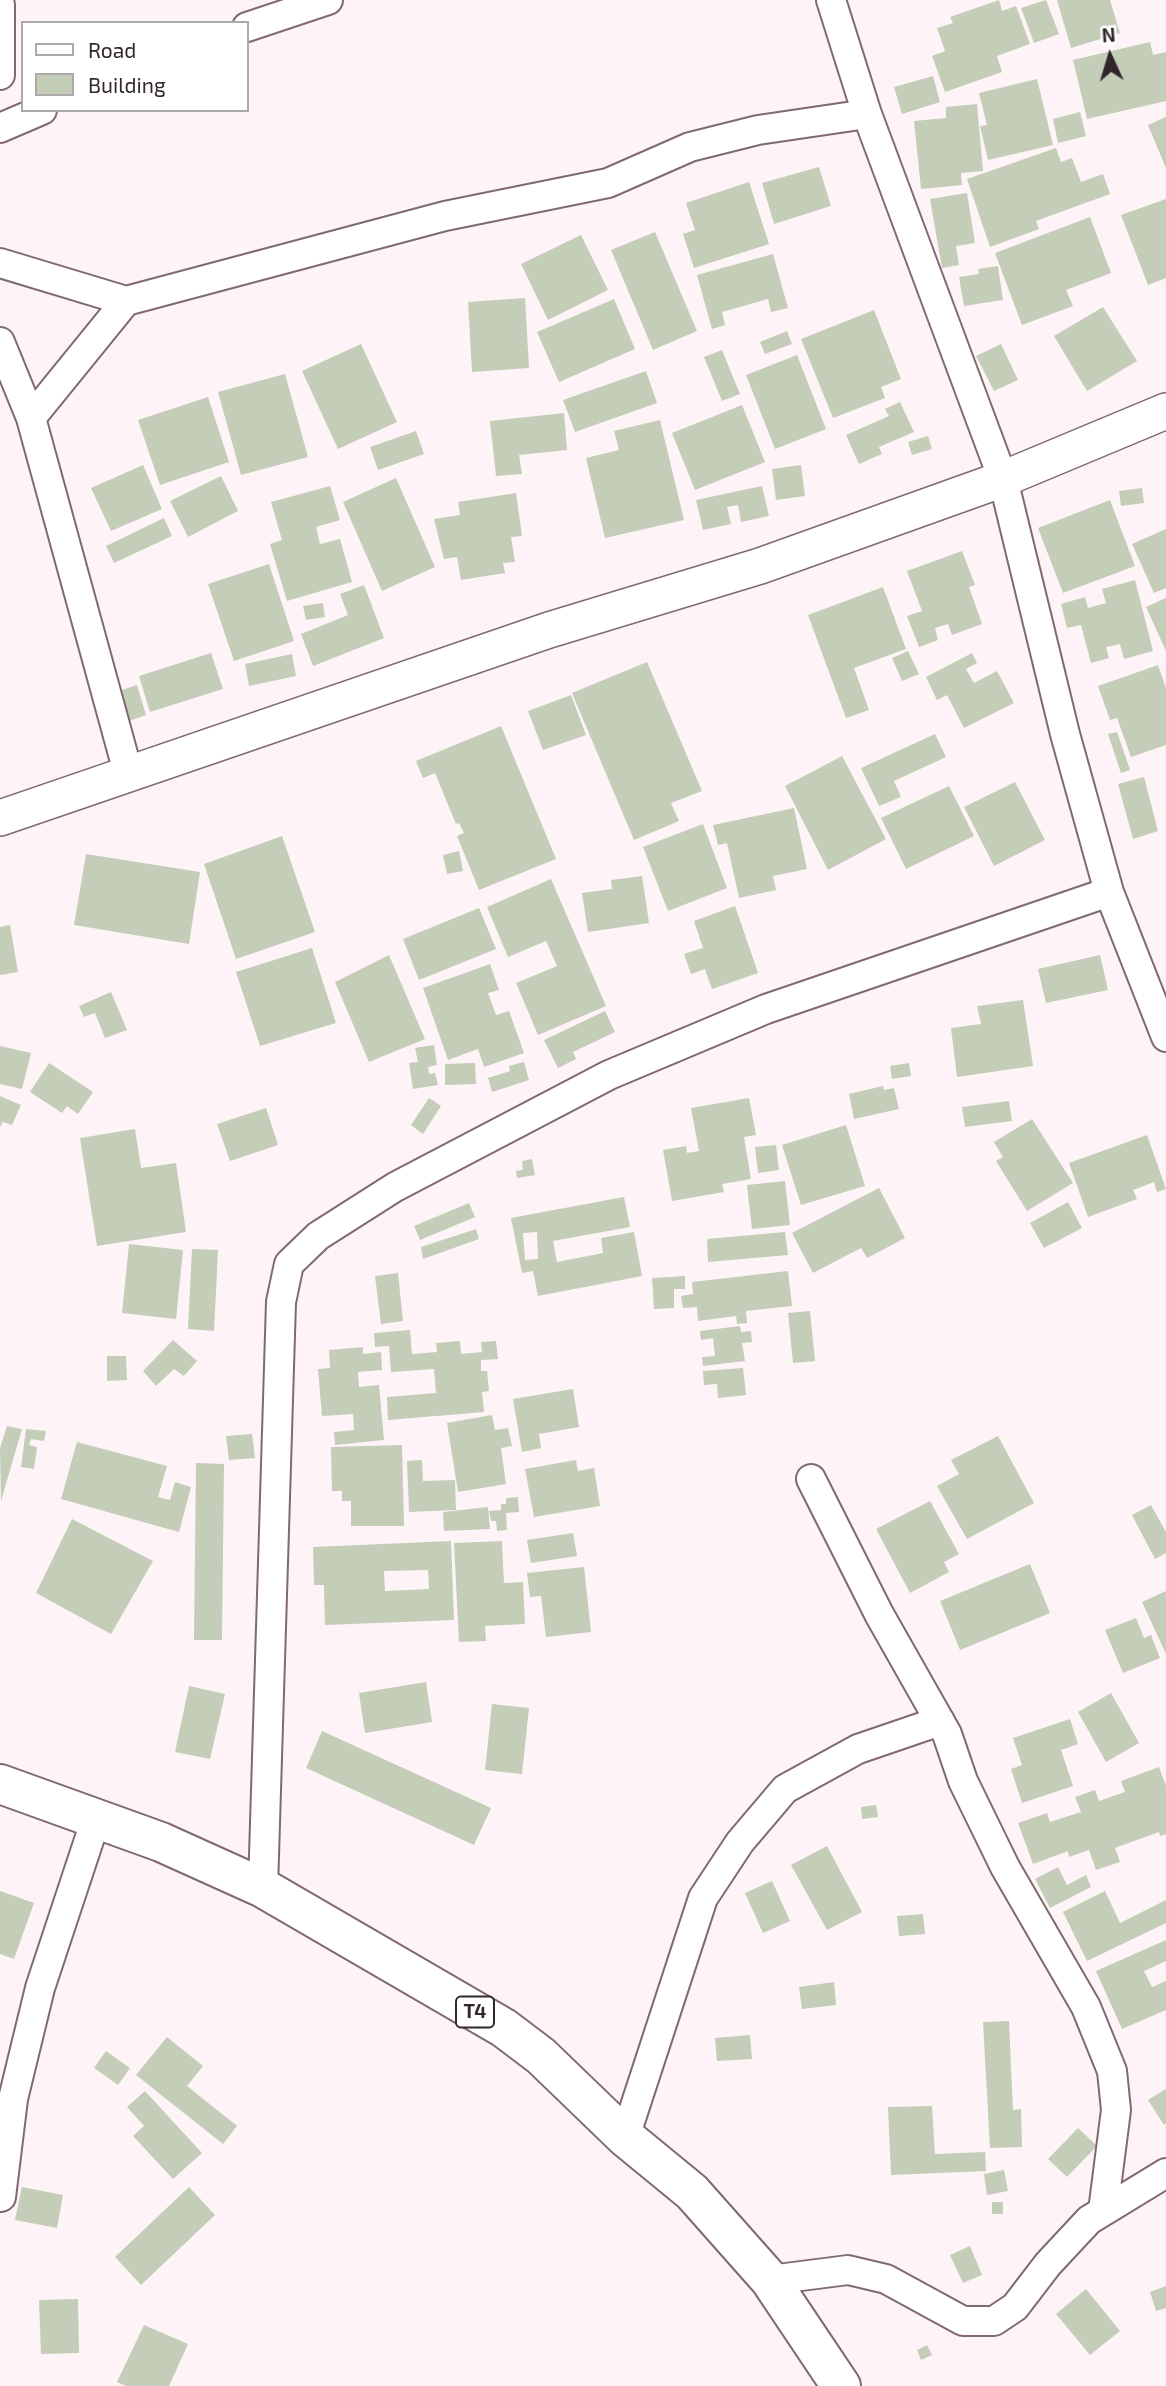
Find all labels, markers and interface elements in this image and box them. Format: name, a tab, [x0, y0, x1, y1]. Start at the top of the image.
legend	[21, 21, 248, 112]
north arrow	[1075, 21, 1145, 91]
text: N	[1101, 23, 1116, 47]
text: Road	[88, 37, 136, 62]
text: Building	[88, 72, 166, 97]
road number: T4	[456, 1996, 494, 2028]

